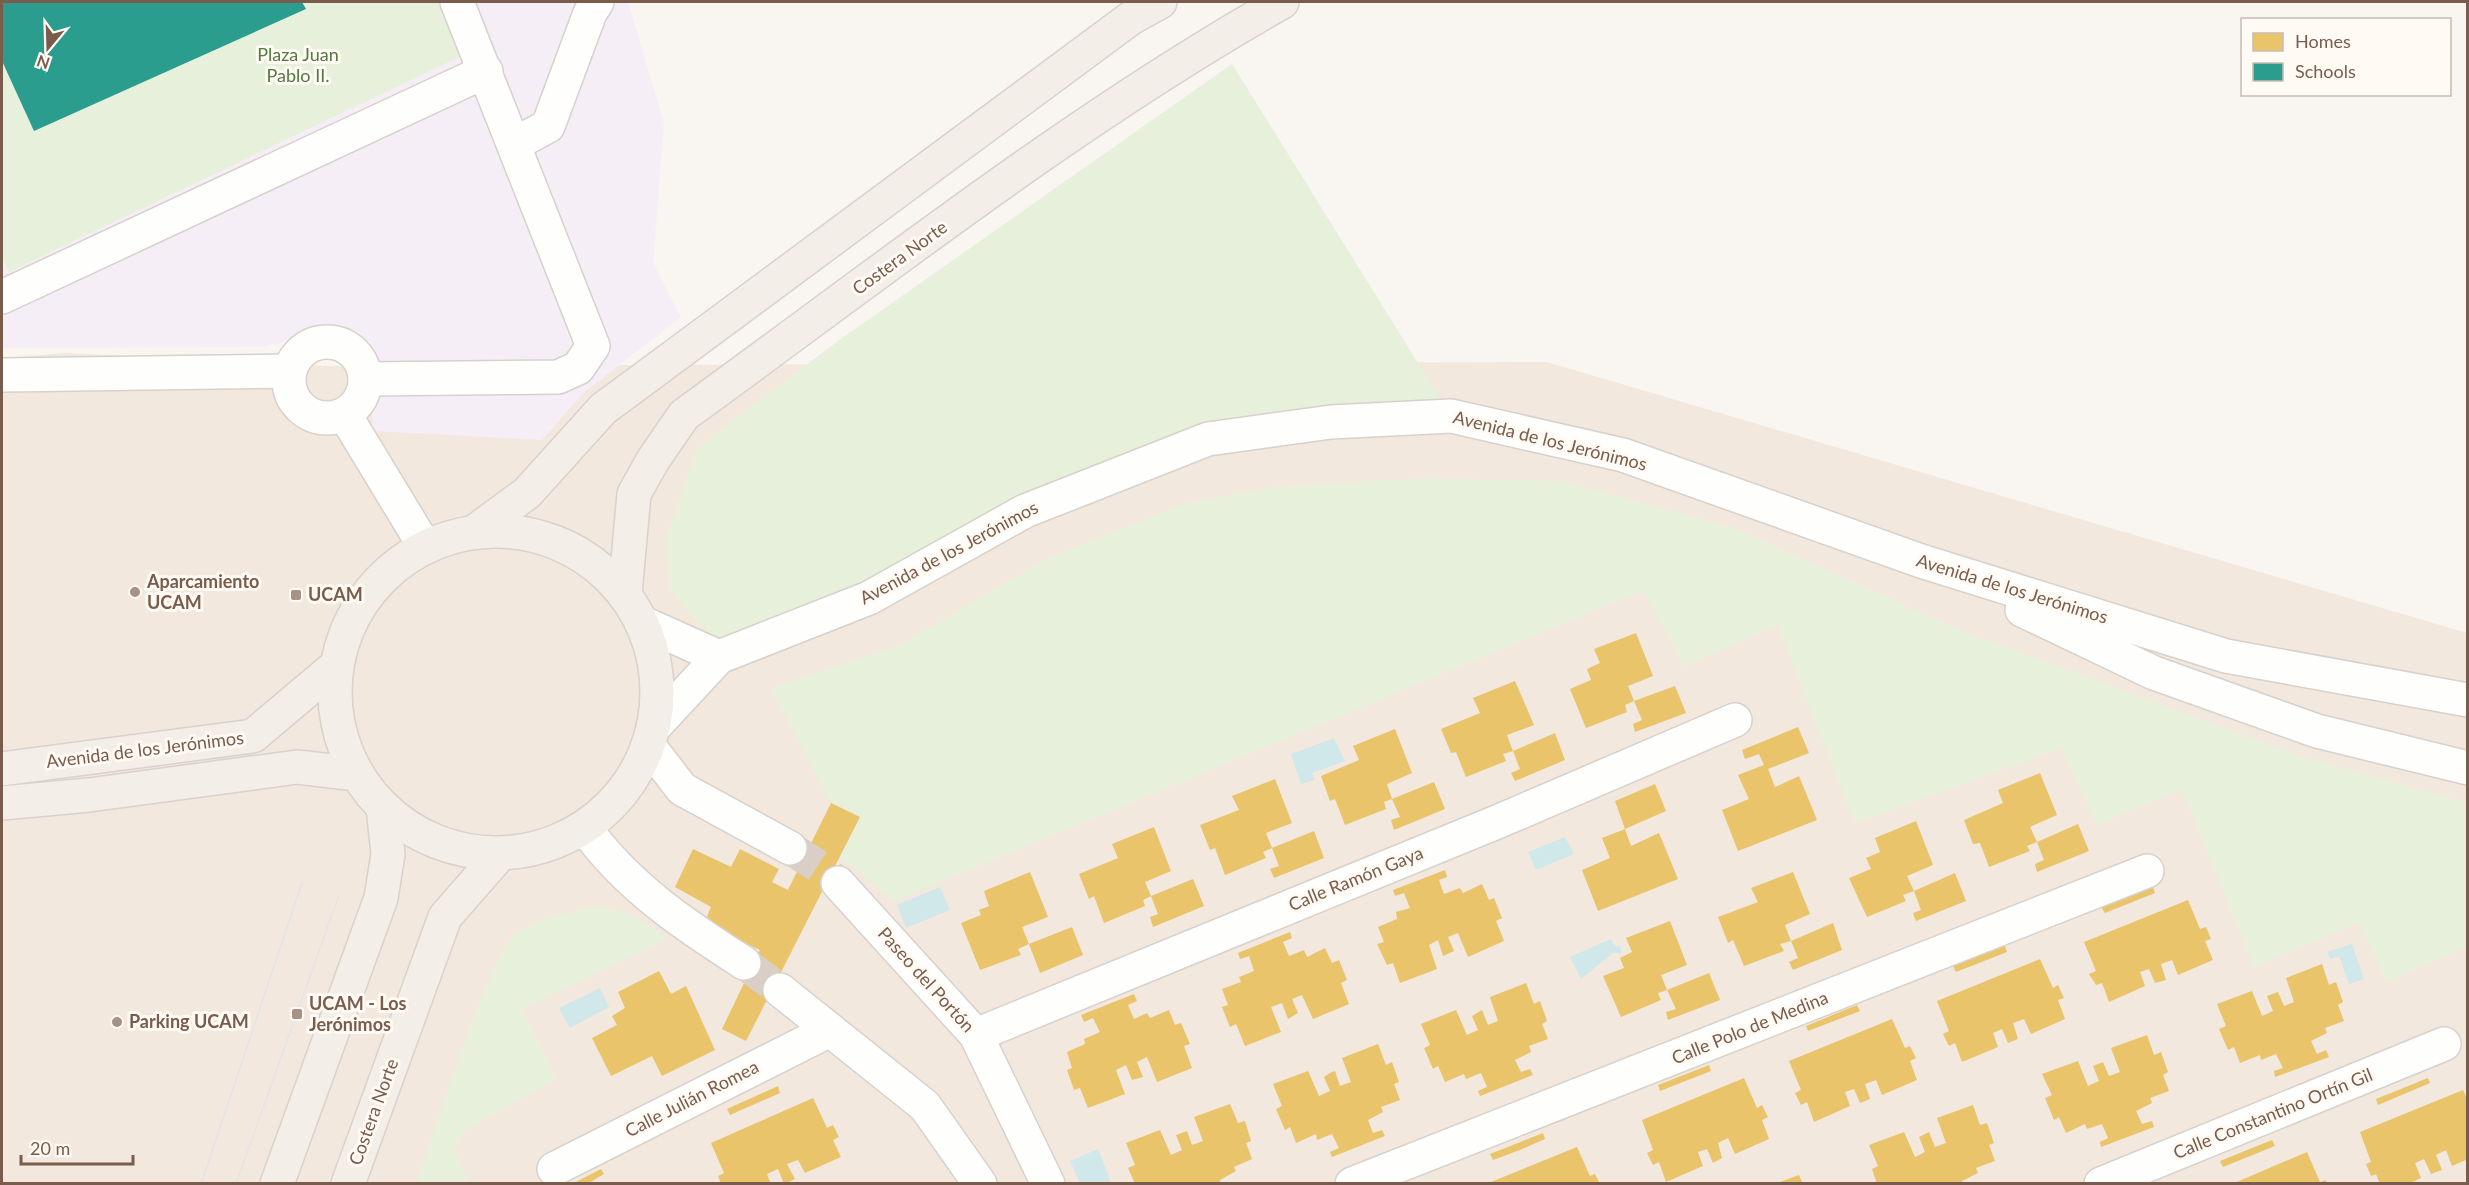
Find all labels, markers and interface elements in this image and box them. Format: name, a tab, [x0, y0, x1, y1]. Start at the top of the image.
north arrow	[18, 18, 78, 78]
legend	[2241, 18, 2451, 96]
text: Homes	[2295, 30, 2351, 52]
park label: Plaza Juan Pablo II.	[257, 43, 339, 86]
text: N	[34, 52, 52, 74]
text: Schools	[2295, 60, 2356, 82]
street label: Costera Norte	[848, 215, 951, 299]
street label: Avenida de los Jerónimos	[1451, 405, 1650, 475]
street label: Avenida de los Jerónimos	[856, 496, 1042, 609]
street label: Avenida de los Jerónimos	[1914, 548, 2111, 628]
place label: Aparcamiento UCAM	[146, 570, 259, 613]
place label: UCAM	[308, 583, 363, 605]
marker: Aparcamiento UCAM	[128, 585, 142, 599]
marker: UCAM	[289, 588, 303, 602]
street label: Avenida de los Jerónimos	[45, 726, 245, 772]
street label: Calle Ramón Gaya	[1285, 841, 1426, 915]
street label: Paseo del Portón	[874, 922, 980, 1036]
street label: Calle Polo de Medina	[1668, 986, 1831, 1068]
place label: UCAM - Los Jerónimos	[309, 992, 406, 1035]
marker: UCAM - Los Jerónimos	[290, 1007, 304, 1021]
place label: Parking UCAM	[129, 1010, 249, 1032]
marker: Parking UCAM	[110, 1015, 124, 1029]
street label: Costera Norte	[344, 1055, 403, 1168]
street label: Calle Julián Romea	[621, 1055, 762, 1141]
street label: Calle Constantino Ortín Gil	[2170, 1063, 2375, 1163]
scale bar	[21, 1128, 134, 1166]
text: 20 m	[30, 1137, 70, 1159]

